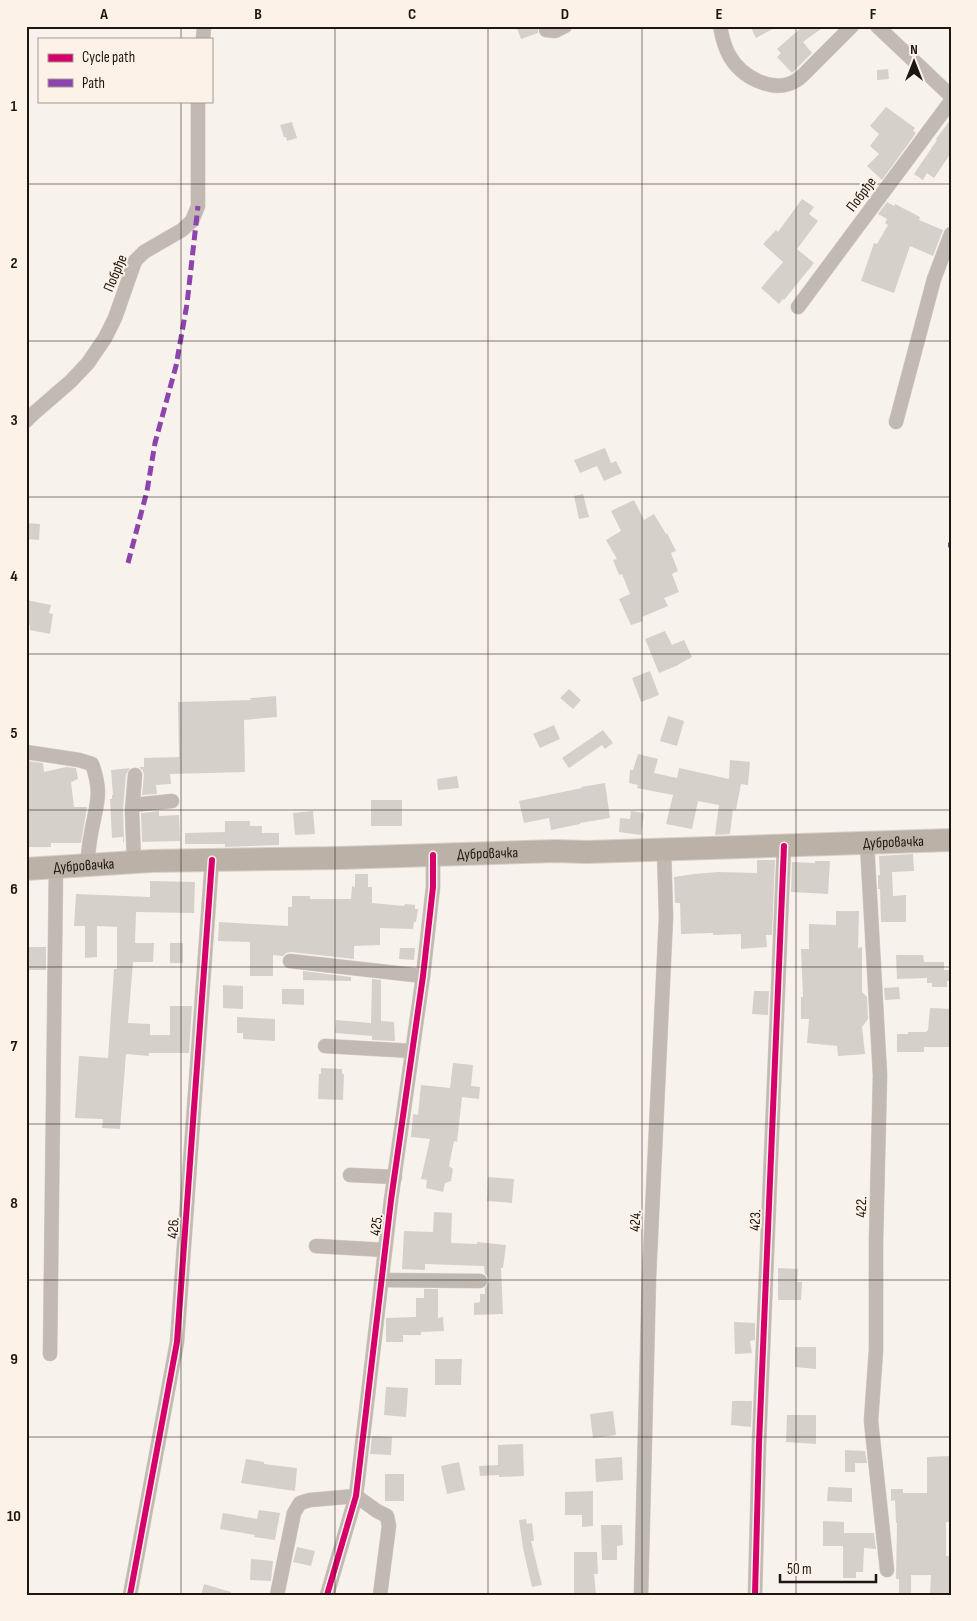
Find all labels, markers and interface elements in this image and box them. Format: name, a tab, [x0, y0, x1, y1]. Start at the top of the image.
text: A	[99, 5, 108, 24]
text: B	[254, 5, 262, 24]
text: C	[408, 5, 416, 24]
text: D	[561, 5, 569, 24]
text: E	[716, 5, 723, 24]
text: F	[870, 5, 877, 24]
legend	[38, 38, 212, 102]
north arrow	[890, 38, 940, 88]
text: N	[910, 41, 918, 58]
text: Cycle path	[82, 48, 135, 67]
text: Path	[82, 74, 105, 93]
text: 1	[11, 97, 18, 116]
street label: Побрђе	[842, 173, 881, 215]
street label: Побрђе	[99, 252, 132, 295]
text: 2	[10, 254, 18, 273]
text: 3	[10, 411, 18, 430]
text: 4	[10, 567, 18, 586]
text: 5	[10, 724, 18, 743]
street label: Дубровачка	[863, 832, 924, 853]
street label: Дубровачка	[457, 843, 519, 864]
street label: Дубровачка	[53, 854, 115, 877]
text: 6	[10, 880, 18, 899]
text: 7	[11, 1037, 18, 1056]
text: 8	[10, 1194, 18, 1213]
street label: 422.	[852, 1196, 871, 1218]
street label: 423.	[746, 1209, 765, 1231]
street label: 424.	[625, 1210, 646, 1232]
street label: 425.	[366, 1213, 387, 1237]
street label: 426.	[163, 1216, 184, 1239]
text: 9	[10, 1350, 18, 1369]
text: 10	[7, 1507, 21, 1526]
scale bar	[780, 1551, 876, 1583]
text: 50 m	[787, 1560, 812, 1579]

